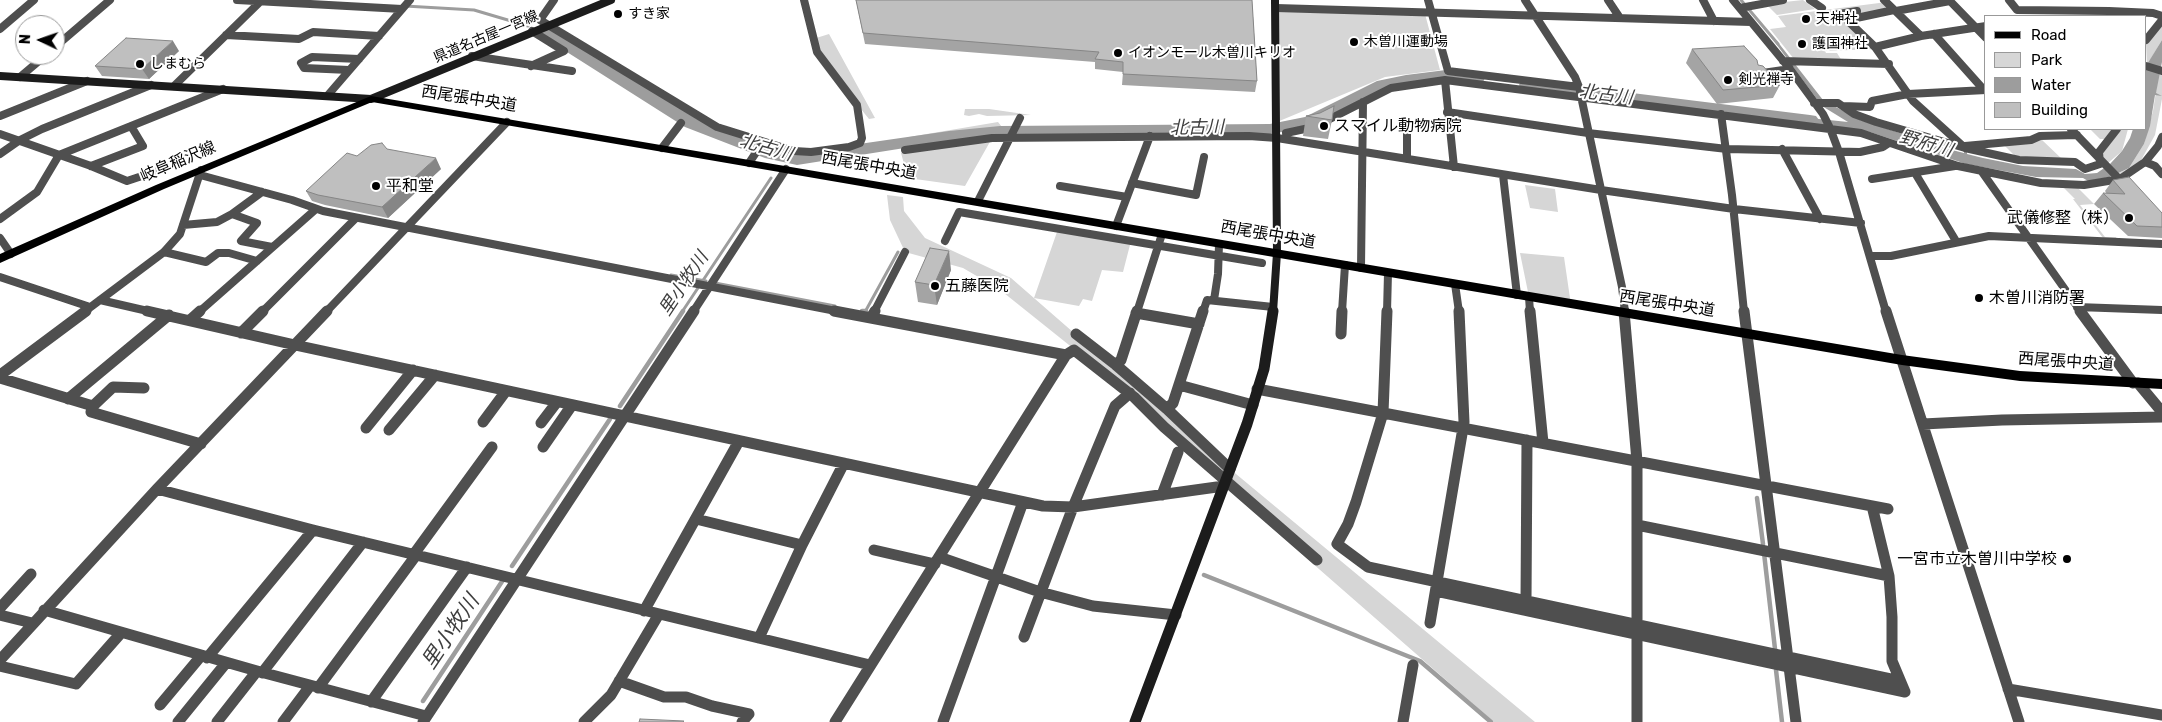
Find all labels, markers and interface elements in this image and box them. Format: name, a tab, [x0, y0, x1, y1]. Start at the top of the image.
place label: すき家	[628, 6, 670, 22]
street label: 県道名古屋一宮線	[431, 7, 541, 67]
marker: すき家	[612, 8, 624, 20]
place label: 天神社	[1816, 11, 1858, 27]
marker: 天神社	[1800, 13, 1812, 25]
north arrow	[15, 15, 65, 65]
legend	[1984, 15, 2147, 130]
text: Road	[2031, 26, 2067, 44]
text: N	[17, 34, 34, 45]
place label: 木曽川運動場	[1364, 34, 1448, 50]
marker: 木曽川運動場	[1348, 36, 1360, 48]
place label: 護国神社	[1812, 36, 1868, 52]
marker: 護国神社	[1796, 38, 1808, 50]
place label: イオンモール木曽川キリオ	[1128, 45, 1296, 61]
marker: イオンモール木曽川キリオ	[1112, 47, 1124, 59]
text: Park	[2031, 51, 2062, 69]
place label: しまむら	[150, 56, 206, 72]
marker: しまむら	[134, 58, 146, 70]
place label: 剣光禅寺	[1738, 72, 1794, 88]
marker: 剣光禅寺	[1722, 74, 1734, 86]
text: Water	[2031, 76, 2071, 94]
water label: 北古川	[1578, 81, 1634, 109]
street label: 西尾張中央道	[420, 82, 518, 116]
text: Building	[2031, 101, 2088, 119]
place label: スマイル動物病院	[1334, 116, 1462, 136]
water label: 北古川	[1170, 117, 1224, 139]
marker: スマイル動物病院	[1318, 120, 1330, 132]
water label: 野府川	[1897, 126, 1955, 162]
water label: 北古川	[737, 130, 795, 166]
street label: 岐阜稲沢線	[137, 138, 219, 186]
street label: 西尾張中央道	[820, 148, 918, 184]
place label: 平和堂	[386, 176, 434, 196]
marker: 平和堂	[370, 180, 382, 192]
place label: 武儀修整（株）	[2007, 208, 2119, 228]
marker: 武儀修整（株）	[2123, 212, 2135, 224]
street label: 西尾張中央道	[1219, 217, 1317, 253]
water label: 里小牧川	[655, 248, 713, 320]
place label: 五藤医院	[945, 276, 1009, 296]
marker: 五藤医院	[929, 280, 941, 292]
street label: 西尾張中央道	[1618, 287, 1716, 321]
place label: 木曽川消防署	[1989, 288, 2085, 308]
marker: 木曽川消防署	[1973, 292, 1985, 304]
street label: 西尾張中央道	[2017, 349, 2115, 375]
place label: 一宮市立木曽川中学校	[1897, 549, 2057, 569]
marker: 一宮市立木曽川中学校	[2061, 553, 2073, 565]
water label: 里小牧川	[417, 590, 485, 674]

